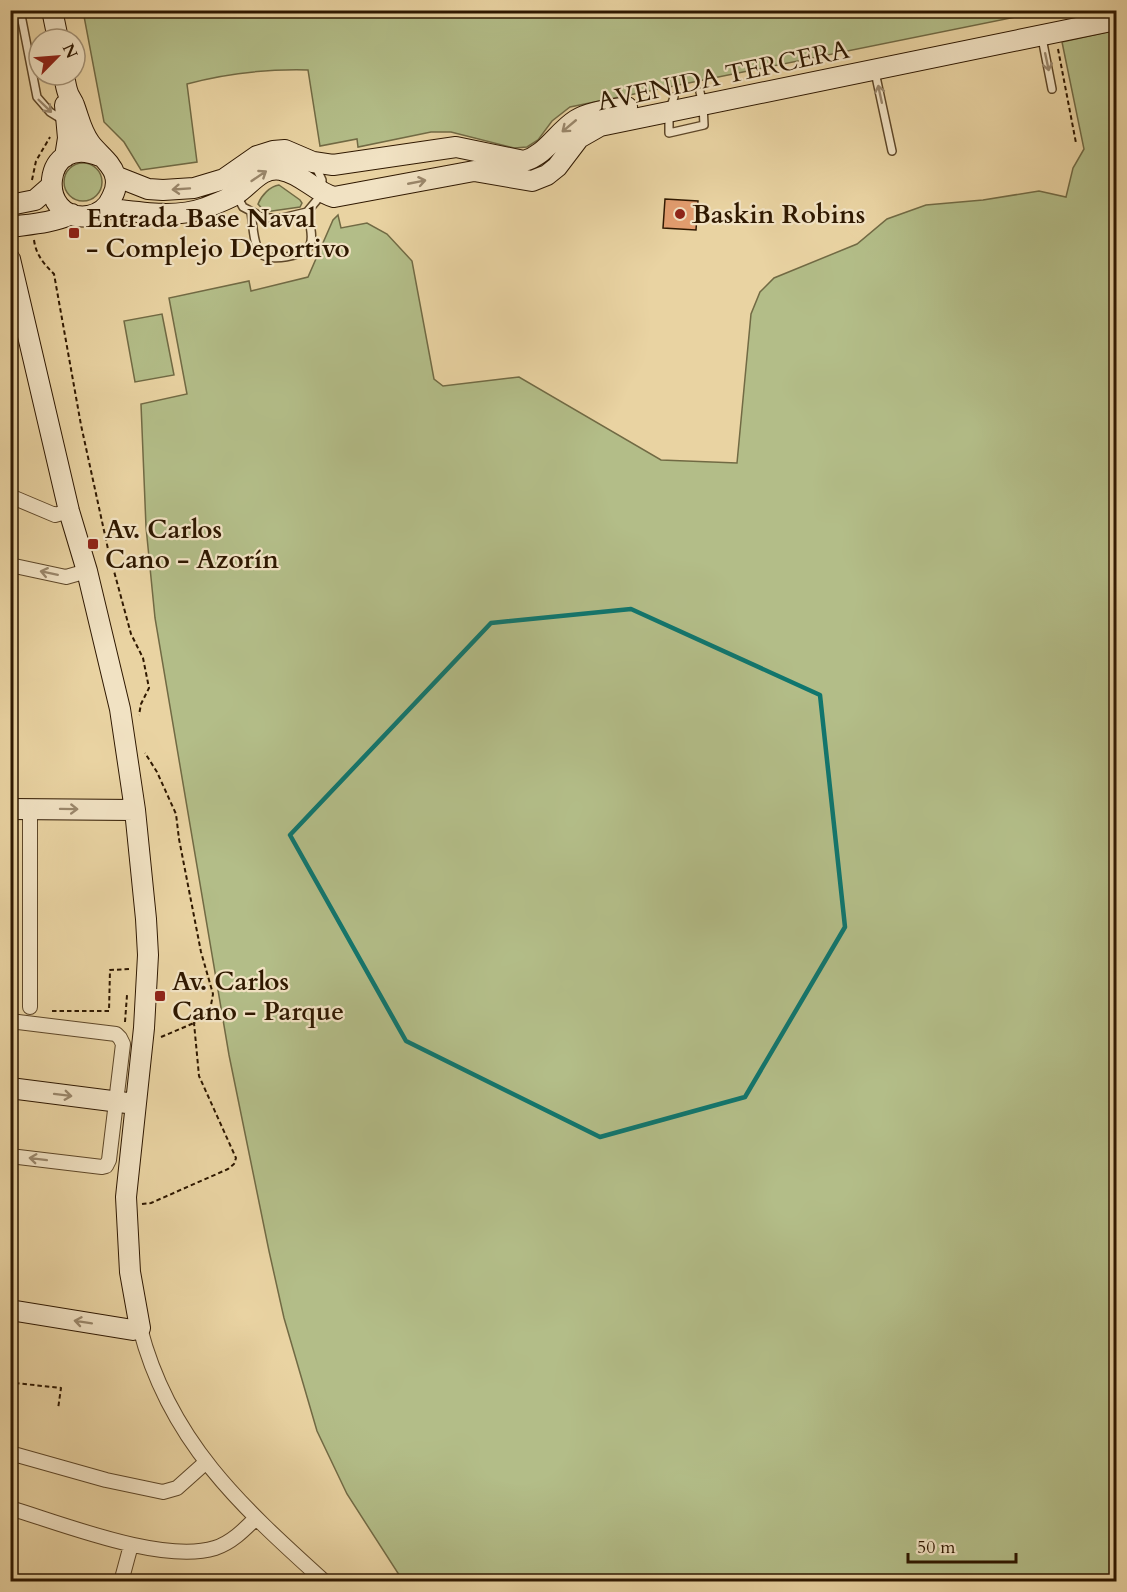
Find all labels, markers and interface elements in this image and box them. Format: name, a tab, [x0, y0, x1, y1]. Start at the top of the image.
north arrow	[27, 27, 87, 87]
street label: AVENIDA TERCERA	[594, 32, 853, 119]
text: N	[57, 40, 83, 62]
one-way arrow	[1042, 52, 1053, 71]
one-way arrow	[873, 84, 885, 103]
one-way arrow	[38, 99, 53, 113]
one-way arrow	[561, 119, 577, 132]
one-way arrow	[250, 170, 267, 182]
one-way arrow	[406, 176, 426, 187]
one-way arrow	[171, 184, 191, 195]
place label: Baskin Robins	[692, 197, 865, 232]
place label: Entrada Base Naval - Complejo Deportivo	[86, 201, 350, 266]
marker: Baskin Robins	[673, 207, 687, 221]
marker: Entrada Base Naval - Complejo Deportivo	[67, 226, 81, 240]
place label: Av. Carlos Cano - Azorín	[105, 512, 279, 577]
marker: Av. Carlos Cano - Azorín	[86, 537, 100, 551]
one-way arrow	[39, 567, 59, 578]
one-way arrow	[58, 804, 78, 815]
place label: Av. Carlos Cano - Parque	[172, 964, 344, 1029]
marker: Av. Carlos Cano - Parque	[153, 989, 167, 1003]
one-way arrow	[53, 1090, 73, 1101]
one-way arrow	[28, 1154, 48, 1165]
one-way arrow	[73, 1316, 93, 1327]
scale bar	[908, 1526, 1016, 1564]
text: 50 m	[917, 1535, 956, 1560]

